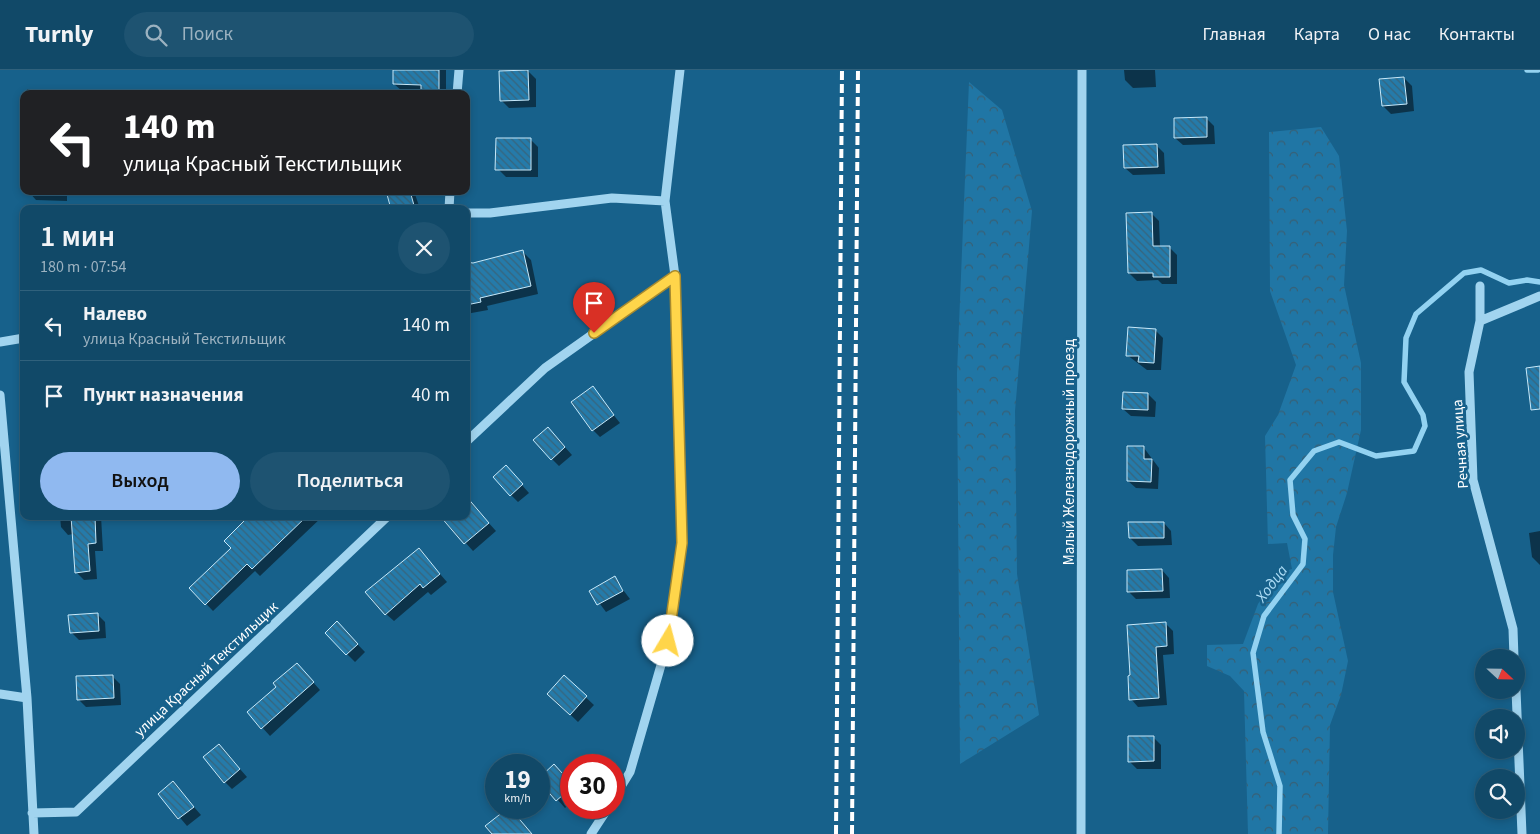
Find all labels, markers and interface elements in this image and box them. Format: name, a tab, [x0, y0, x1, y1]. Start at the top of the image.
search box	[124, 12, 474, 57]
text: Turnly	[25, 17, 94, 52]
icon: search	[142, 21, 170, 49]
text: Поиск	[182, 21, 233, 48]
text: Главная	[1203, 22, 1266, 47]
text: Карта	[1294, 22, 1340, 47]
text: О нас	[1368, 22, 1411, 47]
text: Контакты	[1439, 22, 1515, 47]
text: 140 m	[123, 102, 215, 152]
icon: left	[40, 110, 105, 175]
text: улица Красный Текстильщик	[123, 148, 402, 180]
text: 1 мин	[40, 215, 115, 258]
button: close	[398, 222, 450, 274]
text: 180 m · 07:54	[40, 256, 127, 278]
pin	[573, 282, 615, 333]
icon: arrive	[580, 289, 608, 317]
text: Налево	[83, 301, 147, 328]
icon: left	[40, 312, 68, 340]
text: 140 m	[402, 312, 450, 339]
text: улица Красный Текстильщик	[83, 328, 286, 350]
street label: Малый Железнодорожный проезд	[1059, 339, 1080, 565]
icon: arrive	[40, 382, 68, 410]
text: Пункт назначения	[83, 382, 244, 409]
text: 40 m	[412, 382, 450, 409]
street label: Речная улица	[1447, 399, 1474, 489]
button: Выход	[40, 452, 240, 510]
button: Поделиться	[250, 452, 450, 510]
water label: Ходца	[1250, 560, 1293, 608]
street label: улица Красный Текстильщик	[130, 597, 283, 742]
position arrow	[641, 614, 693, 666]
north arrow	[1475, 649, 1525, 699]
map controls	[1475, 649, 1525, 819]
button: sound	[1475, 709, 1525, 759]
speed limit sign: 30	[560, 754, 625, 819]
text: 19	[504, 762, 531, 798]
button: search	[1475, 769, 1525, 819]
text: km/h	[504, 790, 531, 807]

